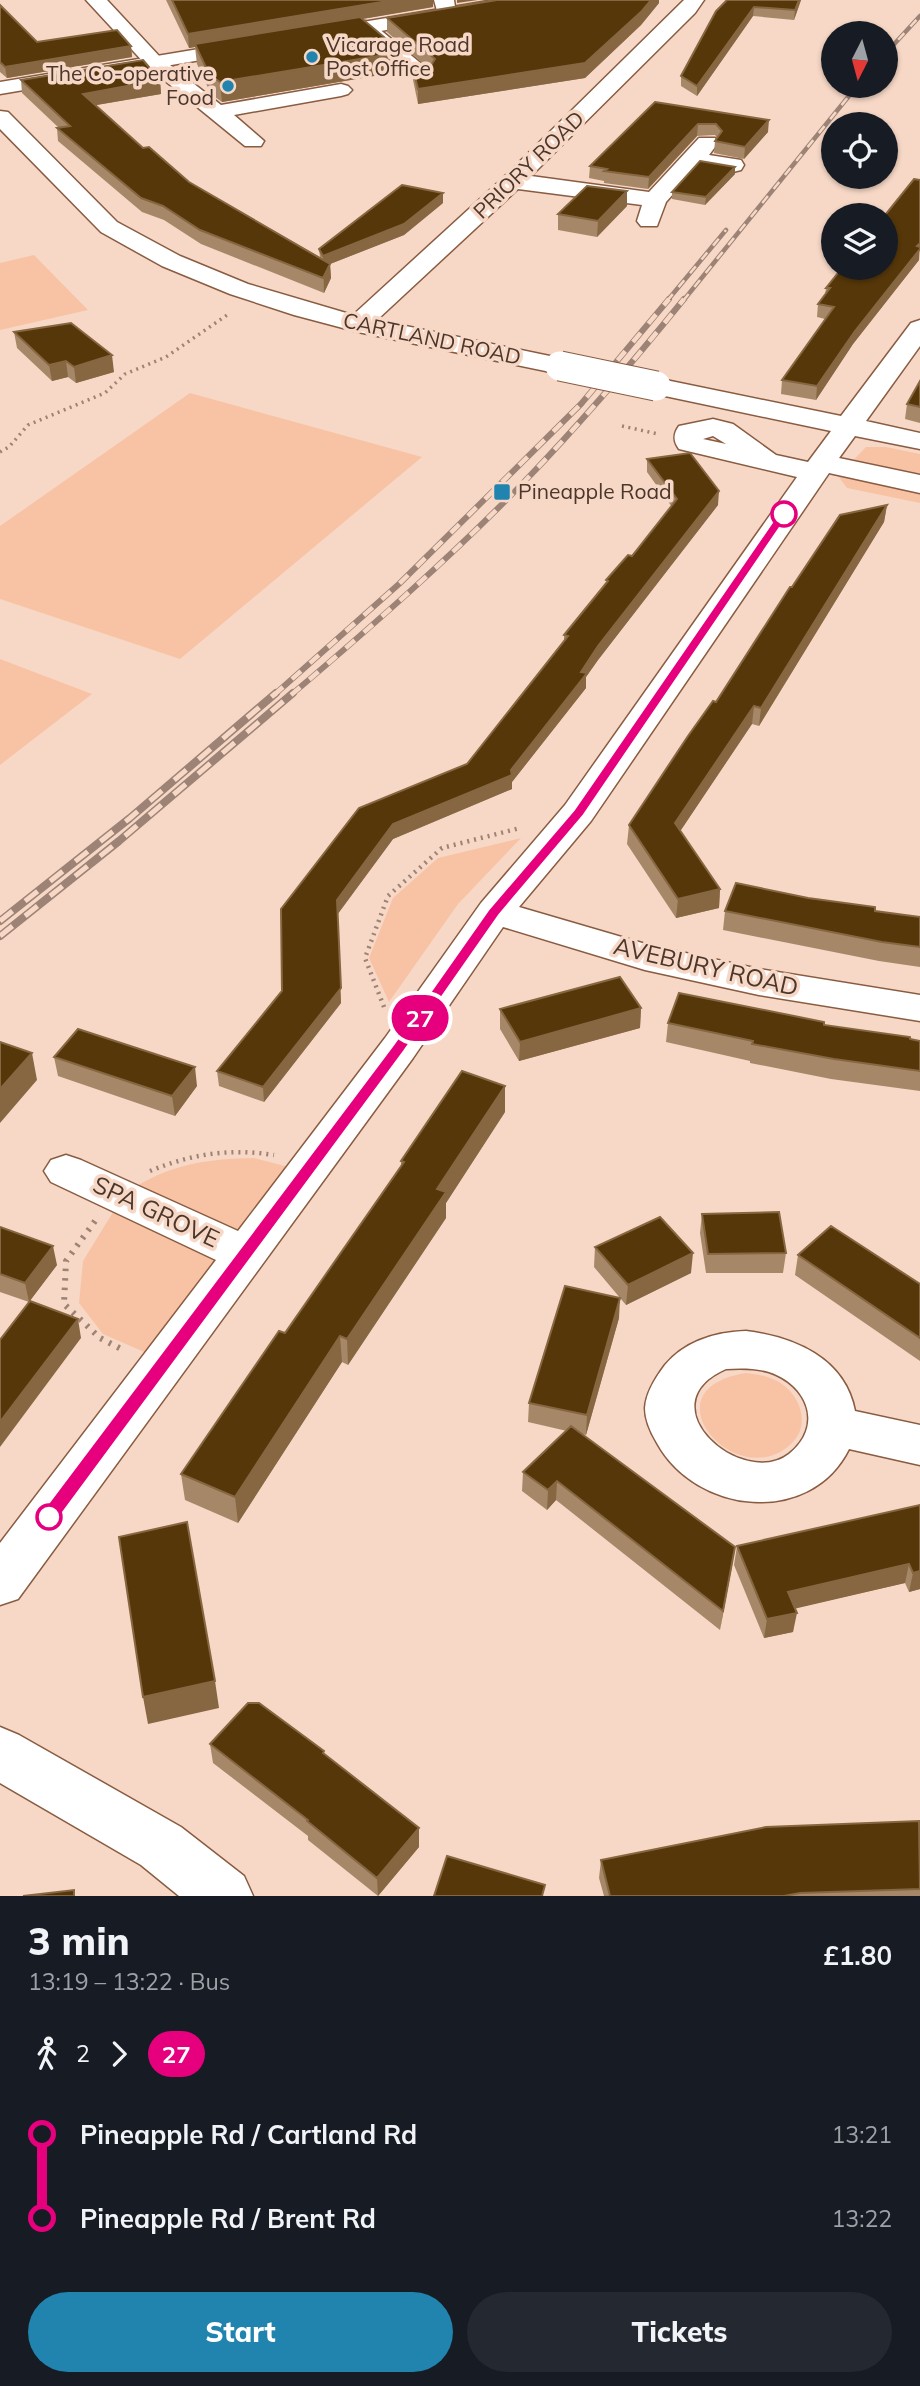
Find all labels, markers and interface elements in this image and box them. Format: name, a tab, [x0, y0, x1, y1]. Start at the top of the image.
north arrow	[821, 21, 898, 98]
map controls	[821, 21, 898, 280]
place label: Vicarage Road Post Office	[326, 31, 470, 81]
marker: Vicarage Road Post Office	[304, 49, 320, 65]
place label: The Co-operative Food	[46, 60, 214, 110]
marker: The Co-operative Food	[220, 78, 236, 94]
street label: PRIORY ROAD	[467, 105, 589, 224]
button: locate	[821, 112, 898, 189]
button: layers	[821, 203, 898, 280]
street label: CARTLAND ROAD	[341, 306, 523, 370]
place label: Pineapple Road	[518, 478, 672, 504]
marker: Pineapple Road	[492, 482, 512, 502]
unlabelled marker	[771, 501, 797, 527]
street label: AVEBURY ROAD	[611, 930, 801, 1002]
line badge: 27	[388, 995, 452, 1041]
text: 27	[406, 1003, 434, 1033]
street label: SPA GROVE	[89, 1169, 224, 1253]
unlabelled marker	[36, 1504, 62, 1530]
text: 3 min	[28, 1917, 130, 1965]
text: £1.80	[823, 1939, 892, 1972]
text: 13:19 – 13:22 · Bus	[28, 1967, 230, 1996]
icon: walk	[28, 2035, 66, 2073]
icon: forward	[100, 2035, 138, 2073]
text: 2	[76, 2039, 90, 2068]
text: 27	[162, 2039, 191, 2069]
text: Pineapple Rd / Cartland Rd	[80, 2118, 417, 2151]
text: 13:21	[832, 2120, 892, 2149]
text: Pineapple Rd / Brent Rd	[80, 2202, 376, 2235]
text: 13:22	[832, 2204, 892, 2233]
button: Start	[28, 2292, 453, 2372]
button: Tickets	[467, 2292, 892, 2372]

